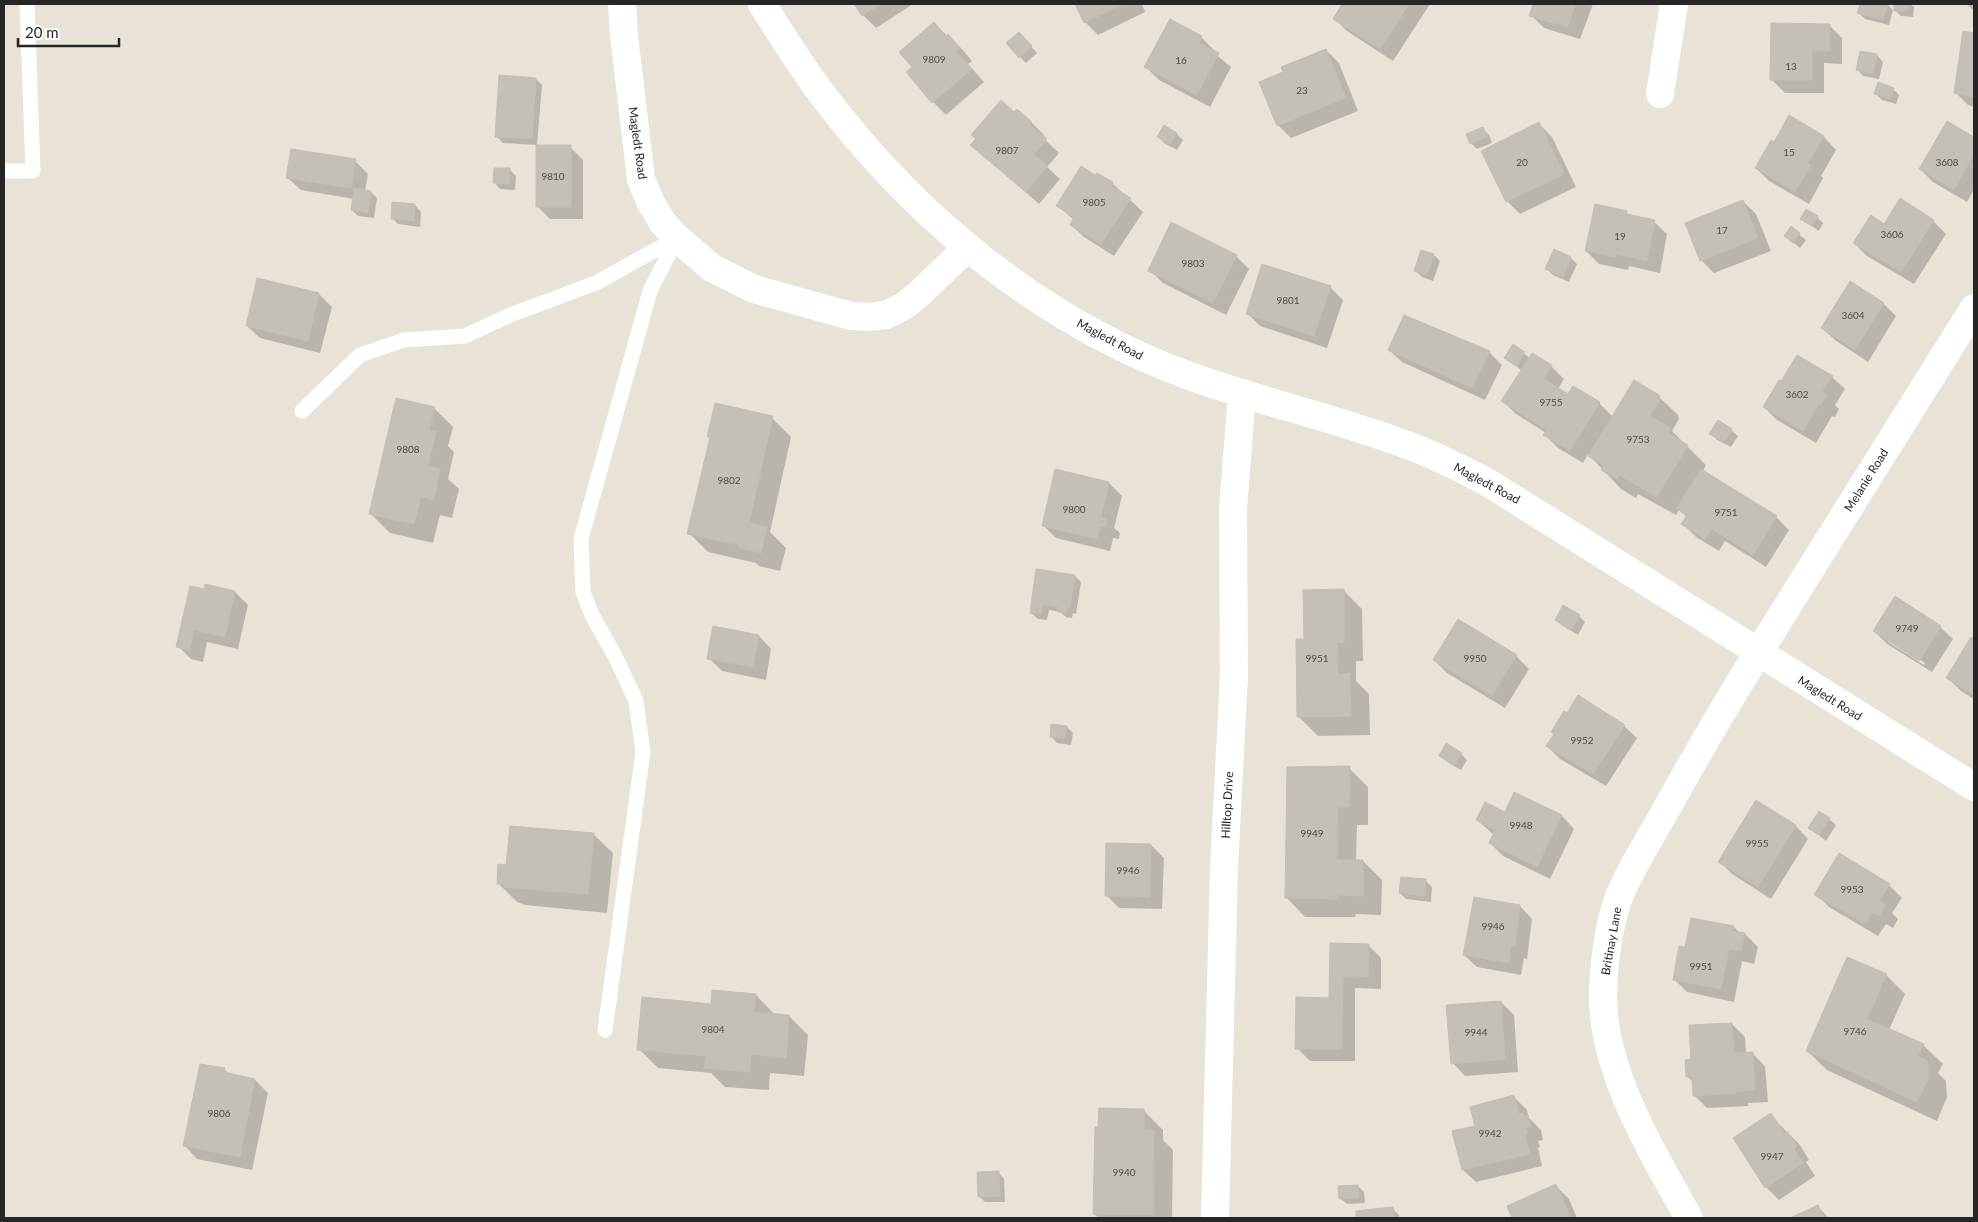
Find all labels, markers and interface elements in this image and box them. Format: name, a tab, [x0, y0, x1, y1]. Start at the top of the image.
scale bar	[18, 15, 119, 47]
text: 20 m	[25, 23, 59, 41]
house number: 9809	[922, 53, 946, 65]
house number: 16	[1175, 54, 1187, 66]
house number: 13	[1785, 60, 1797, 72]
house number: 23	[1296, 84, 1308, 96]
street label: Magledt Road	[625, 106, 651, 180]
house number: 9807	[995, 144, 1019, 156]
house number: 15	[1783, 146, 1795, 158]
house number: 20	[1516, 156, 1528, 168]
house number: 3608	[1935, 156, 1959, 168]
house number: 9810	[541, 170, 565, 182]
house number: 9805	[1082, 196, 1106, 208]
house number: 17	[1716, 224, 1728, 236]
house number: 3606	[1880, 228, 1904, 240]
house number: 19	[1614, 230, 1626, 242]
house number: 9803	[1181, 257, 1205, 269]
house number: 9801	[1276, 294, 1300, 306]
house number: 3604	[1841, 309, 1865, 321]
street label: Magledt Road	[1074, 315, 1146, 363]
house number: 3602	[1785, 388, 1809, 400]
house number: 9755	[1539, 396, 1563, 408]
house number: 9753	[1626, 433, 1650, 445]
house number: 9808	[396, 443, 420, 455]
street label: Melanie Road	[1841, 446, 1891, 514]
street label: Magledt Road	[1451, 459, 1523, 507]
house number: 9802	[717, 474, 741, 486]
house number: 9800	[1062, 503, 1086, 515]
house number: 9751	[1714, 506, 1738, 518]
house number: 9749	[1895, 622, 1919, 634]
house number: 9951	[1305, 652, 1329, 664]
house number: 9950	[1463, 652, 1487, 664]
street label: Magledt Road	[1795, 672, 1865, 724]
house number: 9952	[1570, 734, 1594, 746]
street label: Hilltop Drive	[1218, 771, 1236, 839]
house number: 9948	[1509, 819, 1533, 831]
house number: 9949	[1300, 827, 1324, 839]
house number: 9955	[1745, 837, 1769, 849]
house number: 9946	[1116, 864, 1140, 876]
house number: 9953	[1840, 883, 1864, 895]
street label: Britinay Lane	[1598, 906, 1624, 976]
house number: 9946	[1481, 920, 1505, 932]
house number: 9951	[1689, 960, 1713, 972]
house number: 9804	[701, 1023, 725, 1035]
house number: 9746	[1843, 1025, 1867, 1037]
house number: 9944	[1464, 1026, 1488, 1038]
house number: 9806	[207, 1107, 231, 1119]
house number: 9942	[1478, 1127, 1502, 1139]
house number: 9947	[1760, 1150, 1784, 1162]
house number: 9940	[1112, 1166, 1136, 1178]

